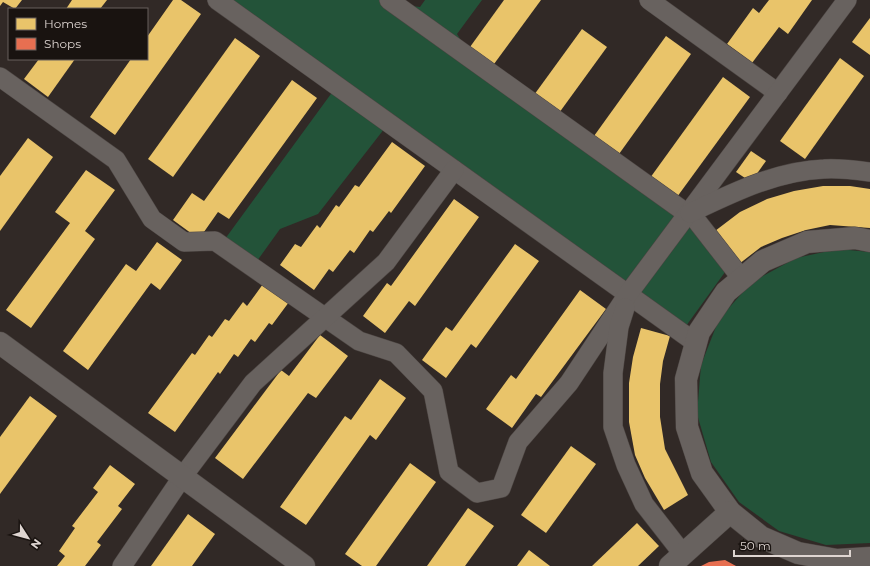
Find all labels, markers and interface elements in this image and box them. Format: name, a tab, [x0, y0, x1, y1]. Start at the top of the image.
legend	[8, 8, 148, 60]
text: Homes	[44, 16, 87, 31]
text: Shops	[44, 36, 81, 51]
north arrow	[8, 518, 48, 558]
scale bar	[734, 532, 850, 558]
text: N	[28, 536, 44, 552]
text: 50 m	[740, 538, 771, 553]

